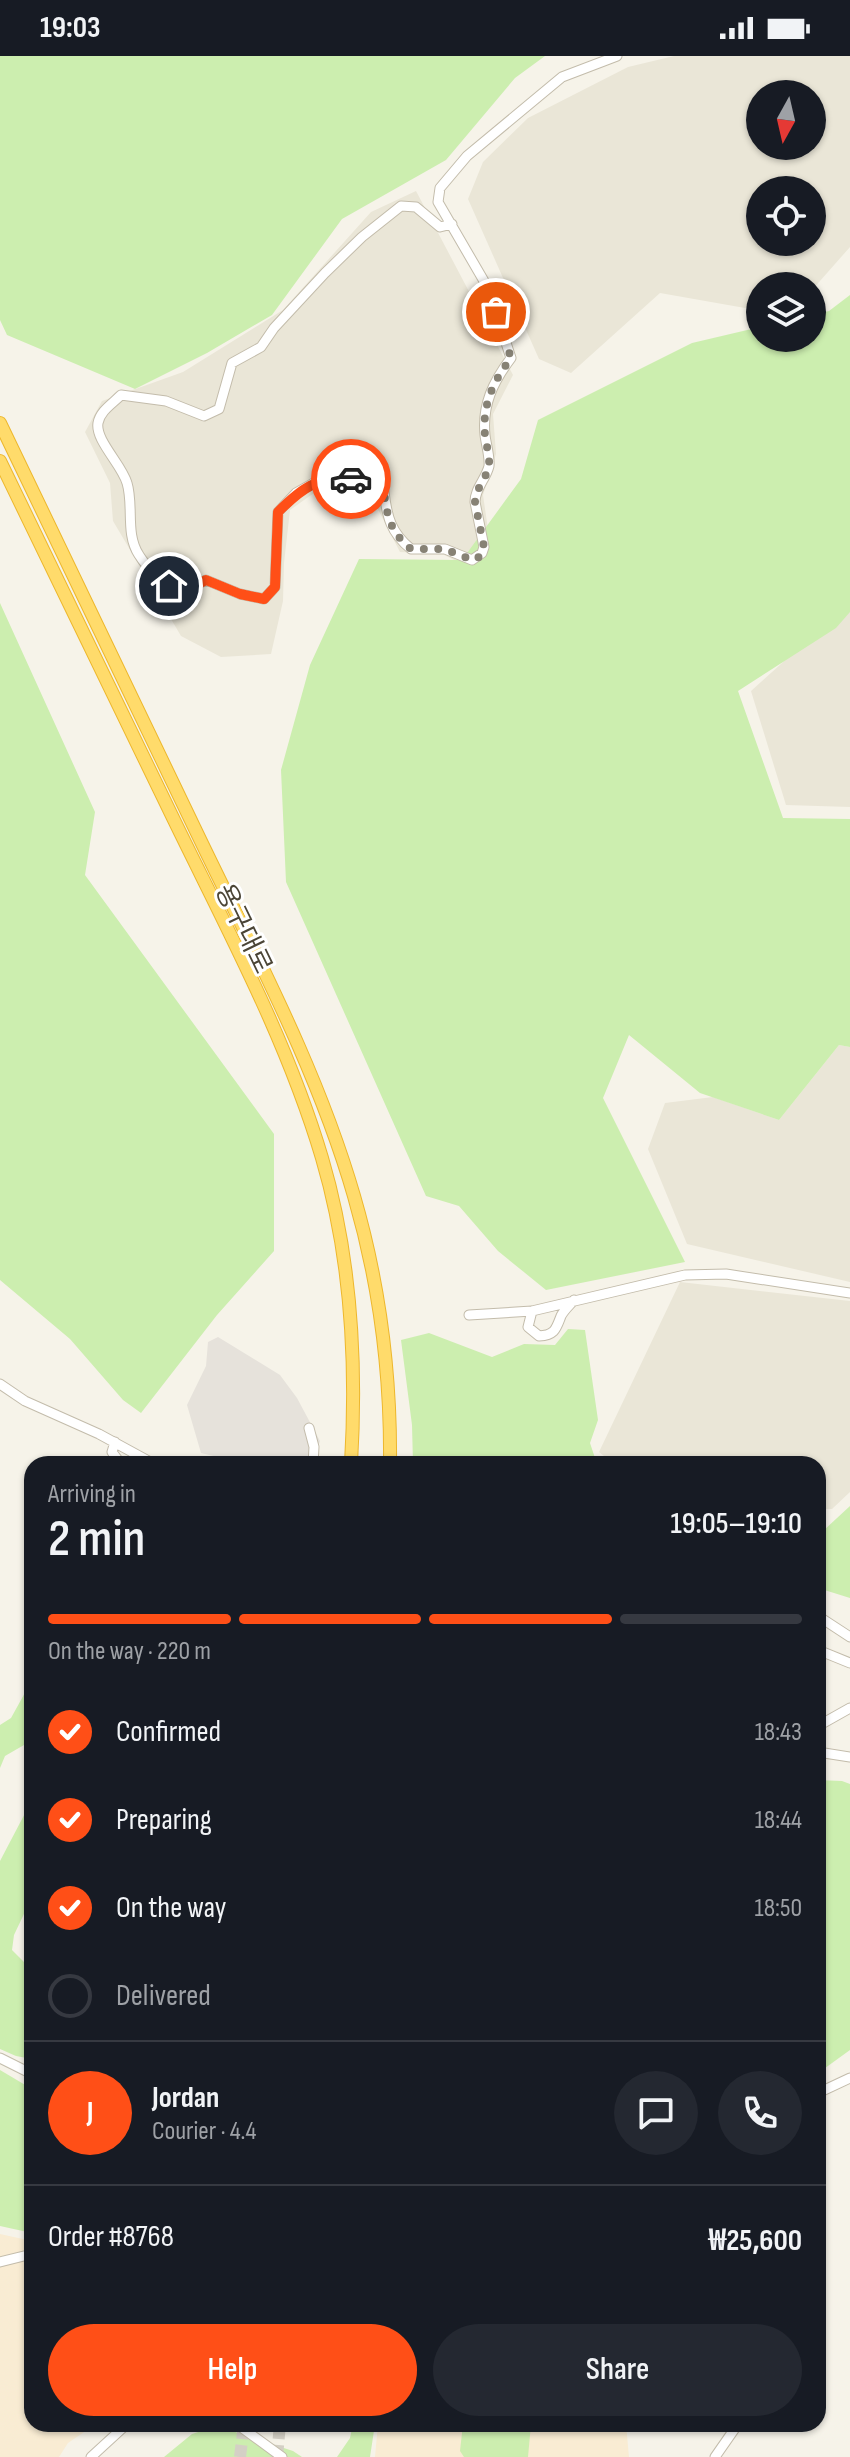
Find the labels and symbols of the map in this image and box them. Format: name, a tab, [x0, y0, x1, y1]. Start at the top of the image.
north arrow	[746, 80, 826, 160]
pin	[462, 278, 530, 346]
courier	[311, 439, 391, 519]
pin	[135, 552, 203, 620]
street label: 용구대로	[208, 879, 278, 979]

